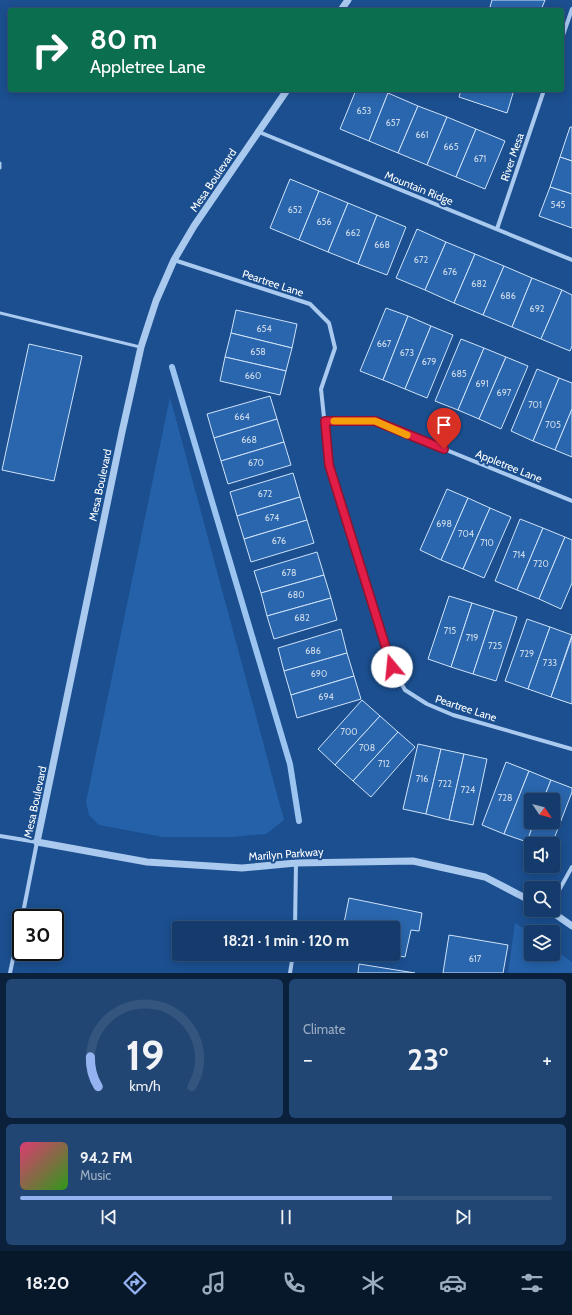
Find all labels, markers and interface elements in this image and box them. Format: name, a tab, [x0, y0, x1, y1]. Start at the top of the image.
text: 80 m	[90, 22, 157, 56]
icon: right	[24, 24, 76, 76]
text: Appletree Lane	[90, 56, 205, 78]
house number: 653	[357, 105, 372, 116]
house number: 657	[386, 117, 401, 128]
house number: 661	[415, 129, 429, 140]
street label: River Mesa	[497, 130, 527, 183]
house number: 665	[443, 141, 459, 152]
street label: Mesa Boulevard	[187, 146, 239, 214]
house number: 671	[474, 153, 486, 164]
street label: Mountain Ridge	[383, 168, 456, 208]
house number: 545	[551, 199, 566, 210]
house number: 652	[288, 204, 303, 215]
house number: 656	[316, 216, 332, 227]
house number: 662	[346, 227, 361, 238]
house number: 668	[374, 239, 390, 250]
house number: 672	[414, 254, 428, 265]
street label: Peartree Lane	[240, 266, 306, 300]
house number: 676	[443, 266, 457, 277]
house number: 682	[471, 278, 487, 289]
house number: 686	[500, 290, 516, 301]
house number: 692	[530, 303, 545, 314]
house number: 654	[256, 323, 272, 334]
house number: 667	[377, 338, 392, 349]
house number: 658	[250, 346, 266, 357]
house number: 673	[400, 347, 414, 358]
house number: 679	[422, 356, 436, 367]
house number: 685	[451, 368, 467, 379]
house number: 660	[245, 370, 261, 381]
house number: 691	[475, 378, 489, 389]
house number: 697	[497, 387, 512, 398]
house number: 701	[528, 399, 542, 410]
pin	[427, 408, 461, 449]
house number: 664	[234, 411, 250, 422]
icon: arrive	[433, 414, 455, 436]
house number: 705	[545, 419, 561, 430]
house number: 668	[241, 434, 257, 445]
street label: Appletree Lane	[474, 446, 545, 486]
street label: Mesa Boulevard	[86, 448, 114, 522]
house number: 670	[248, 457, 264, 468]
house number: 672	[258, 488, 272, 499]
house number: 674	[265, 512, 279, 523]
house number: 698	[436, 518, 452, 529]
house number: 704	[458, 528, 474, 539]
house number: 676	[272, 535, 286, 546]
house number: 710	[480, 537, 494, 548]
house number: 714	[513, 549, 525, 560]
house number: 720	[533, 558, 549, 569]
house number: 678	[281, 567, 297, 578]
house number: 680	[288, 589, 304, 600]
house number: 682	[294, 612, 310, 623]
house number: 715	[444, 625, 456, 636]
house number: 719	[466, 632, 478, 643]
house number: 725	[488, 640, 502, 651]
house number: 686	[305, 645, 321, 656]
position arrow	[371, 646, 413, 688]
house number: 729	[520, 648, 534, 659]
house number: 733	[543, 657, 557, 668]
house number: 690	[311, 668, 327, 679]
house number: 694	[318, 691, 334, 702]
street label: Peartree Lane	[433, 691, 499, 725]
house number: 700	[340, 726, 358, 737]
house number: 708	[359, 742, 375, 753]
house number: 712	[378, 758, 390, 769]
street label: Mesa Boulevard	[21, 765, 49, 839]
house number: 716	[416, 773, 428, 784]
house number: 722	[438, 778, 452, 789]
house number: 724	[461, 784, 475, 795]
house number: 728	[498, 792, 512, 803]
north arrow	[524, 793, 560, 829]
map controls	[524, 793, 560, 961]
button: sound	[524, 837, 560, 873]
street label: Marilyn Parkway	[248, 844, 324, 864]
button: search	[524, 881, 560, 917]
speed limit sign: 30	[12, 909, 64, 961]
button: layers	[524, 925, 560, 961]
text: 18:21 · 1 min · 120 m	[223, 932, 349, 950]
house number: 617	[469, 953, 482, 964]
text: Climate	[303, 1021, 345, 1037]
text: 19	[125, 1029, 164, 1079]
text: 23°	[407, 1041, 448, 1078]
text: −	[303, 1046, 313, 1073]
text: +	[542, 1046, 552, 1073]
text: km/h	[129, 1076, 160, 1094]
text: 94.2 FM	[80, 1149, 133, 1167]
text: Music	[80, 1167, 111, 1183]
icon: previous	[98, 1206, 120, 1228]
icon: pause	[275, 1206, 297, 1228]
icon: next	[452, 1206, 474, 1228]
icon: directions	[121, 1269, 149, 1297]
icon: music	[200, 1269, 228, 1297]
icon: phone	[280, 1269, 308, 1297]
icon: climate	[359, 1269, 387, 1297]
icon: car	[439, 1269, 467, 1297]
icon: filters	[518, 1269, 546, 1297]
text: 18:20	[26, 1272, 69, 1294]

